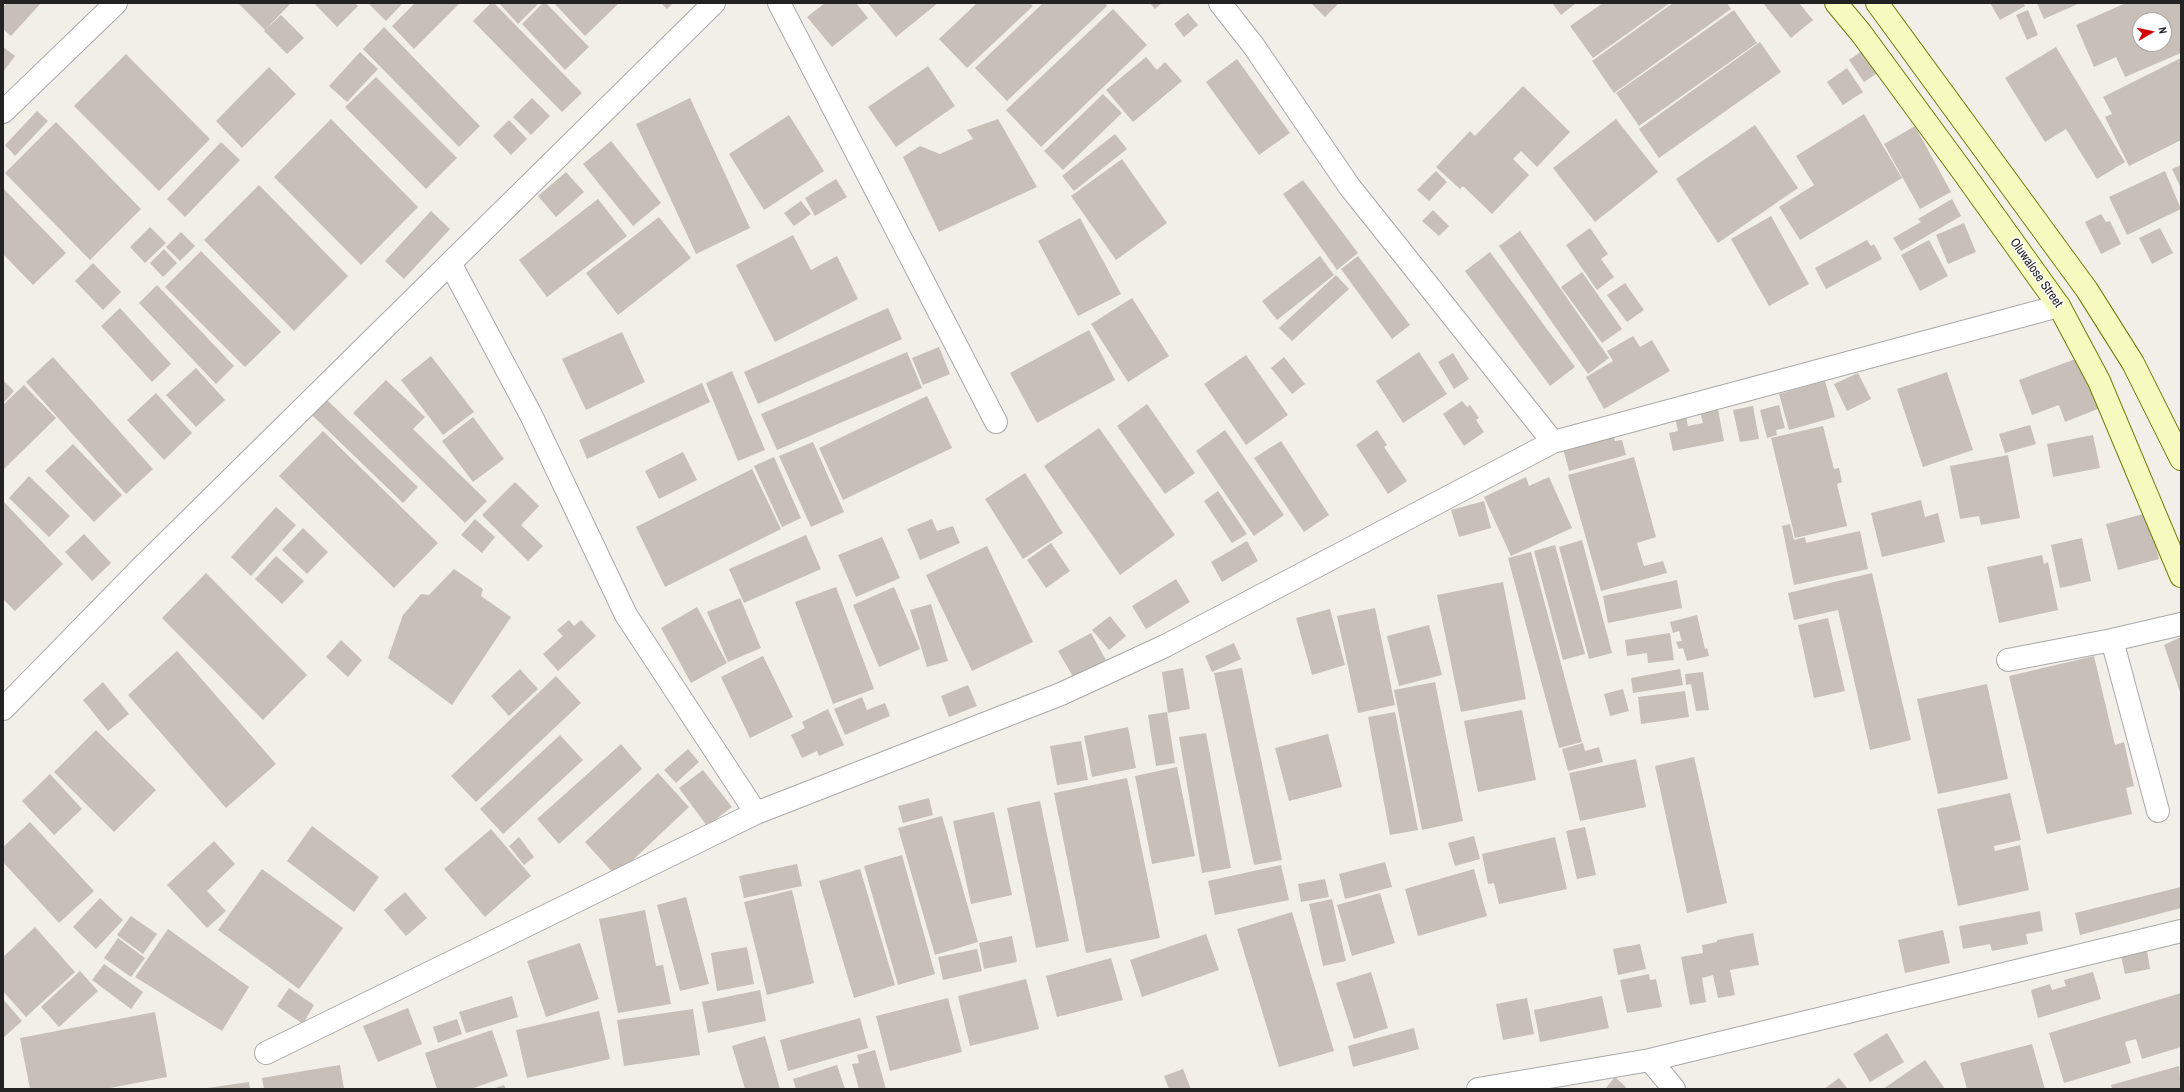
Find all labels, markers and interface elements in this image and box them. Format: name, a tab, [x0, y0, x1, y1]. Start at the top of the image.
north arrow	[2132, 12, 2172, 52]
text: N	[2155, 26, 2170, 35]
street label: Oluwalose Street	[2006, 235, 2066, 311]

